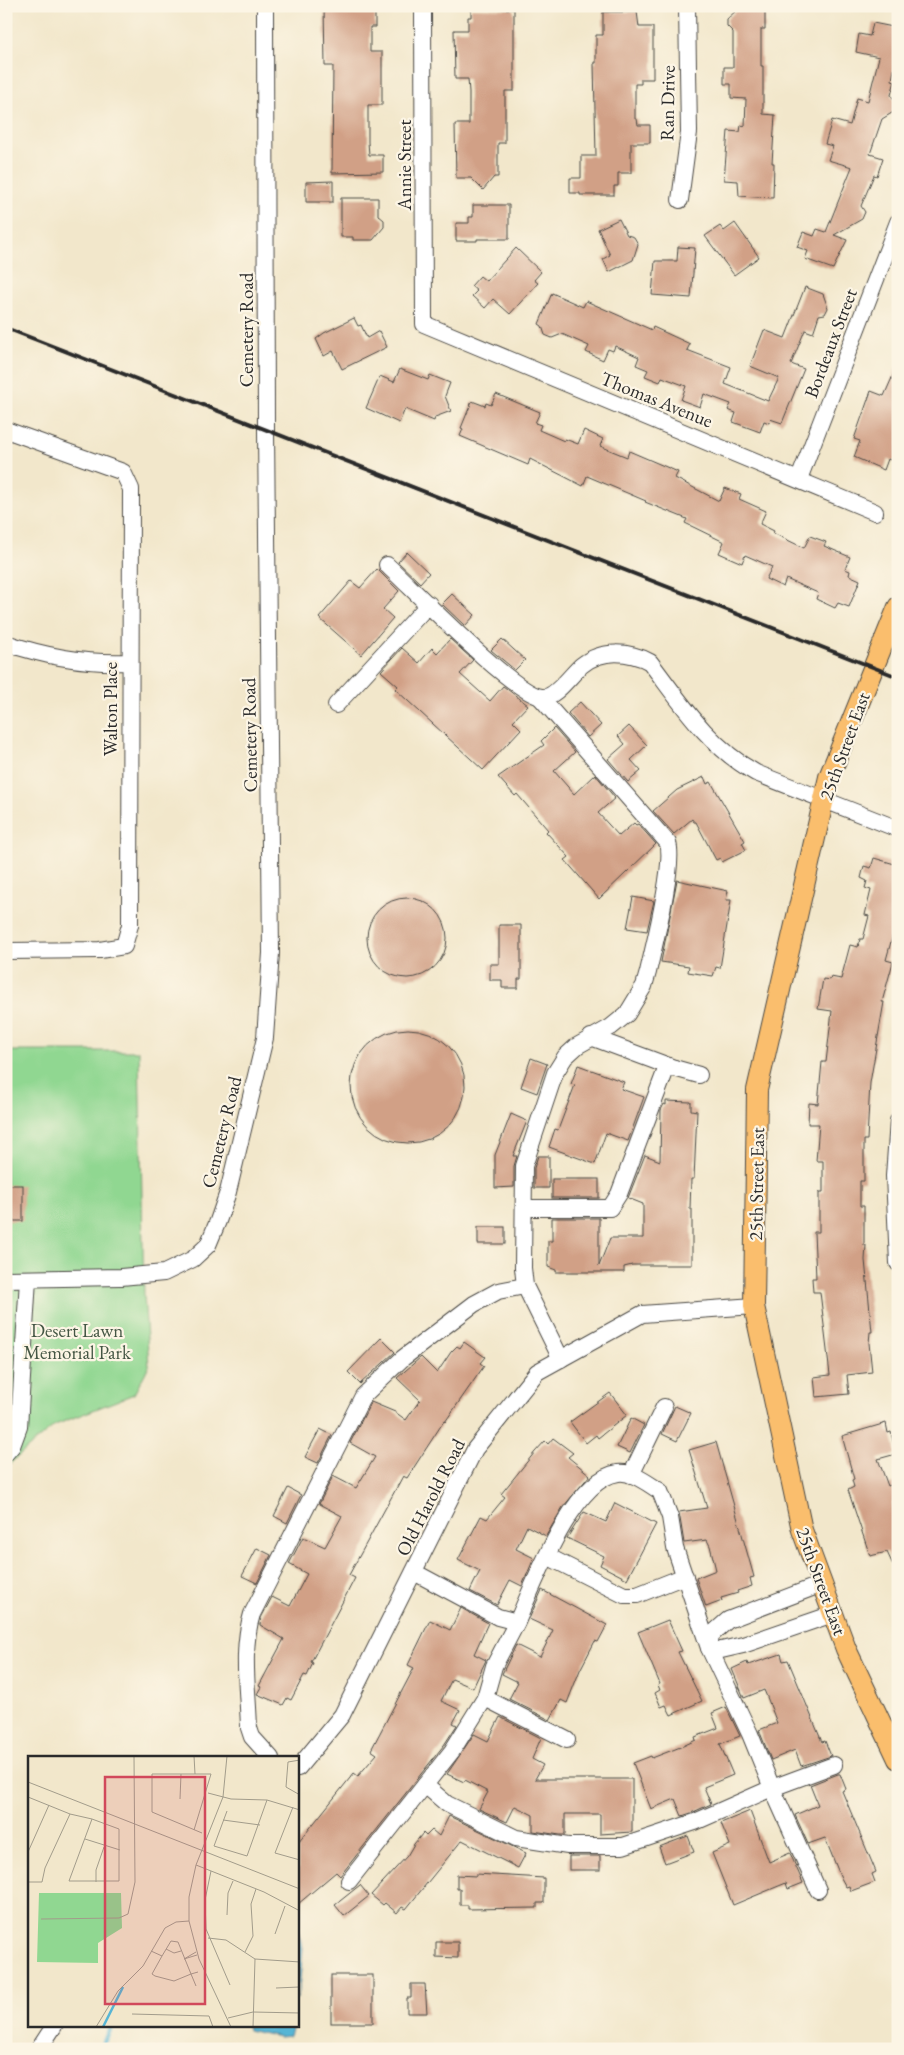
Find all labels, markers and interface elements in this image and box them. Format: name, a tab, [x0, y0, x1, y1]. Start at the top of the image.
street label: Ran Drive	[654, 65, 681, 141]
street label: Annie Street	[392, 120, 417, 211]
street label: Cemetery Road	[234, 272, 259, 387]
street label: Bordeaux Street	[798, 285, 863, 401]
street label: Thomas Avenue	[597, 366, 717, 433]
street label: Walton Place	[98, 662, 123, 756]
street label: Cemetery Road	[236, 677, 263, 793]
street label: 25th Street East	[813, 689, 876, 804]
street label: Cemetery Road	[195, 1073, 248, 1191]
street label: 25th Street East	[743, 1127, 770, 1241]
park label: Desert Lawn Memorial Park	[23, 1318, 132, 1365]
street label: Old Harold Road	[390, 1434, 471, 1560]
street label: 25th Street East	[790, 1524, 853, 1639]
inset map	[28, 1756, 299, 2028]

